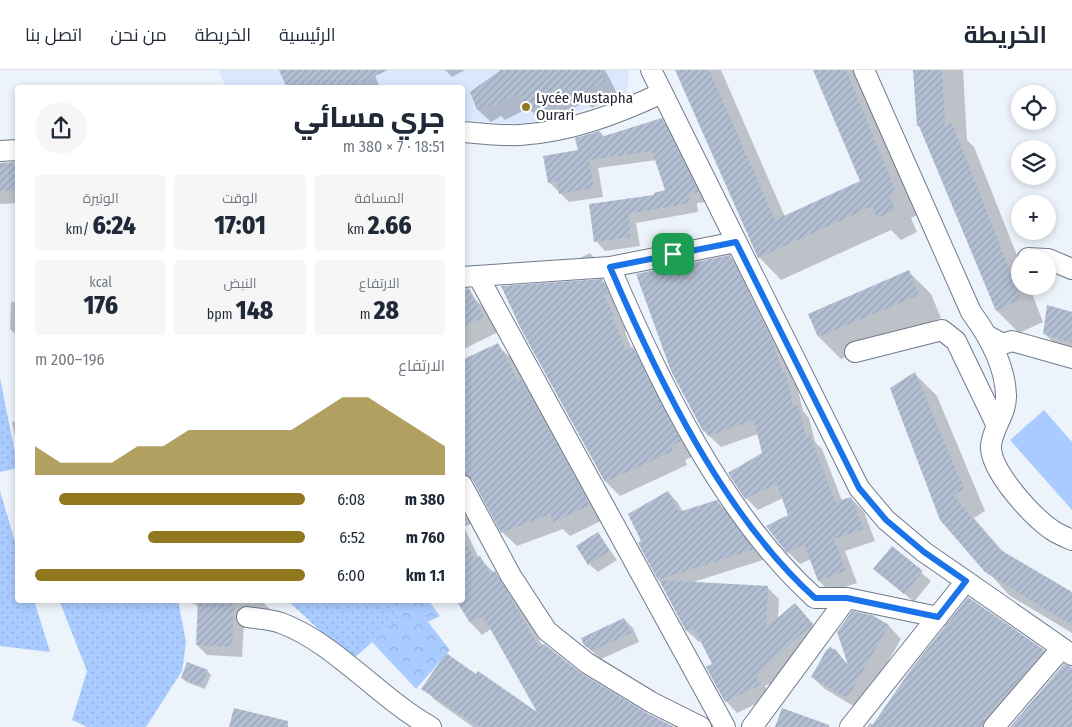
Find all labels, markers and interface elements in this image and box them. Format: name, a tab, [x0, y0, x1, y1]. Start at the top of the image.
text: الخريطة	[964, 21, 1047, 49]
text: اتصل بنا	[25, 24, 82, 46]
text: من نحن	[110, 24, 167, 46]
text: الخريطة	[195, 24, 251, 46]
text: الرئيسية	[279, 24, 336, 46]
map controls	[1011, 85, 1056, 295]
button: locate	[1011, 85, 1056, 130]
place label: Lycée Mustapha Ourari	[536, 89, 633, 124]
text: جري مسائي	[294, 101, 445, 134]
marker: Lycée Mustapha Ourari	[520, 101, 532, 113]
button: share	[35, 102, 87, 154]
text: 18:51 · 7 × 380 m	[343, 137, 445, 156]
button: layers	[1011, 140, 1056, 185]
text: الوتيرة	[83, 190, 119, 207]
text: الوقت	[222, 190, 258, 207]
text: المسافة	[354, 190, 404, 207]
button: +	[1011, 195, 1056, 240]
text: 6:24	[93, 211, 136, 241]
text: 17:01	[214, 211, 266, 241]
text: 2.66	[368, 211, 412, 241]
text: /km	[65, 221, 93, 238]
text: km	[347, 221, 368, 238]
pin	[652, 233, 694, 275]
icon: arrive	[659, 240, 687, 268]
button: −	[1011, 250, 1056, 295]
text: kcal	[89, 274, 112, 291]
text: النبض	[224, 275, 257, 292]
text: الارتفاع	[359, 275, 400, 292]
text: 176	[83, 291, 118, 321]
text: 148	[236, 296, 273, 326]
text: 28	[374, 296, 399, 326]
text: bpm	[207, 306, 236, 323]
text: m	[360, 306, 374, 323]
text: 196–200 m	[35, 350, 104, 369]
text: الارتفاع	[398, 356, 445, 375]
text: 6:08	[337, 490, 365, 509]
text: 380 m	[405, 490, 445, 509]
text: 6:52	[339, 528, 365, 547]
text: 760 m	[406, 528, 445, 547]
text: 6:00	[337, 566, 365, 585]
text: 1.1 km	[406, 566, 445, 585]

